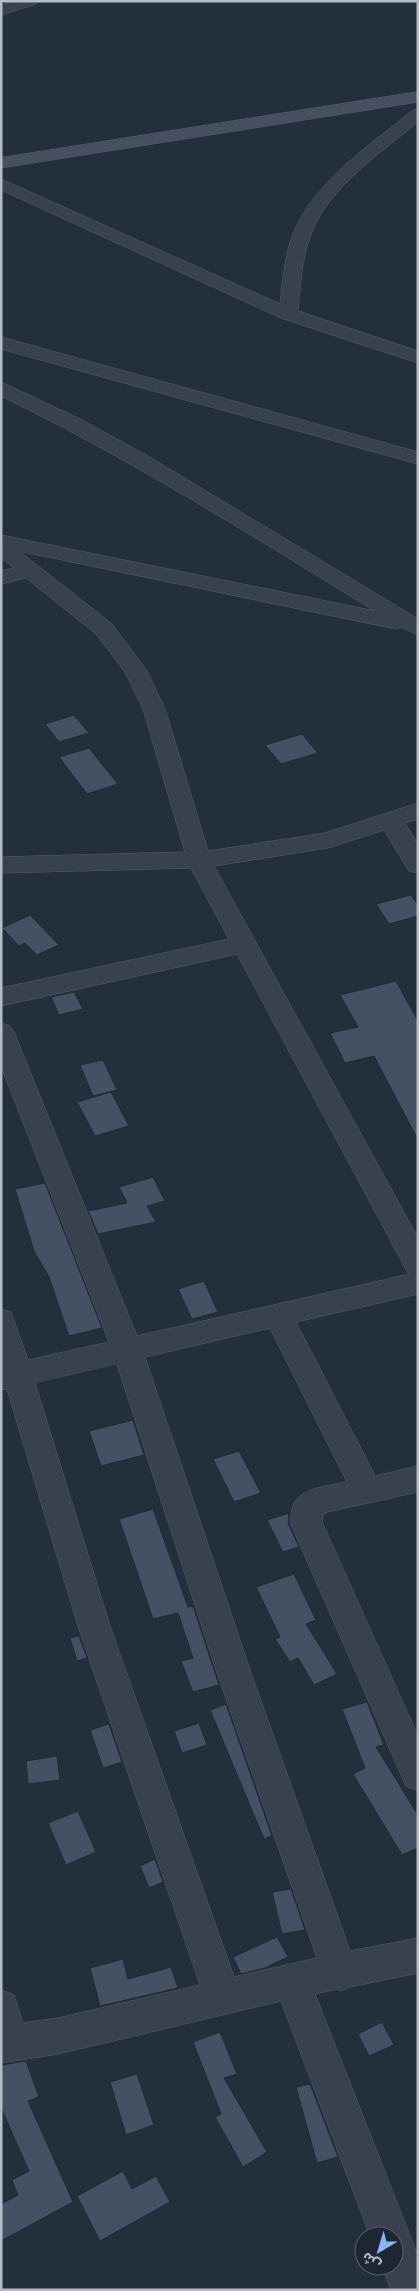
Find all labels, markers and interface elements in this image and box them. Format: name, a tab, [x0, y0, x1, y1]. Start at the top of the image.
north arrow	[354, 2226, 404, 2276]
text: ش	[358, 2249, 383, 2274]

